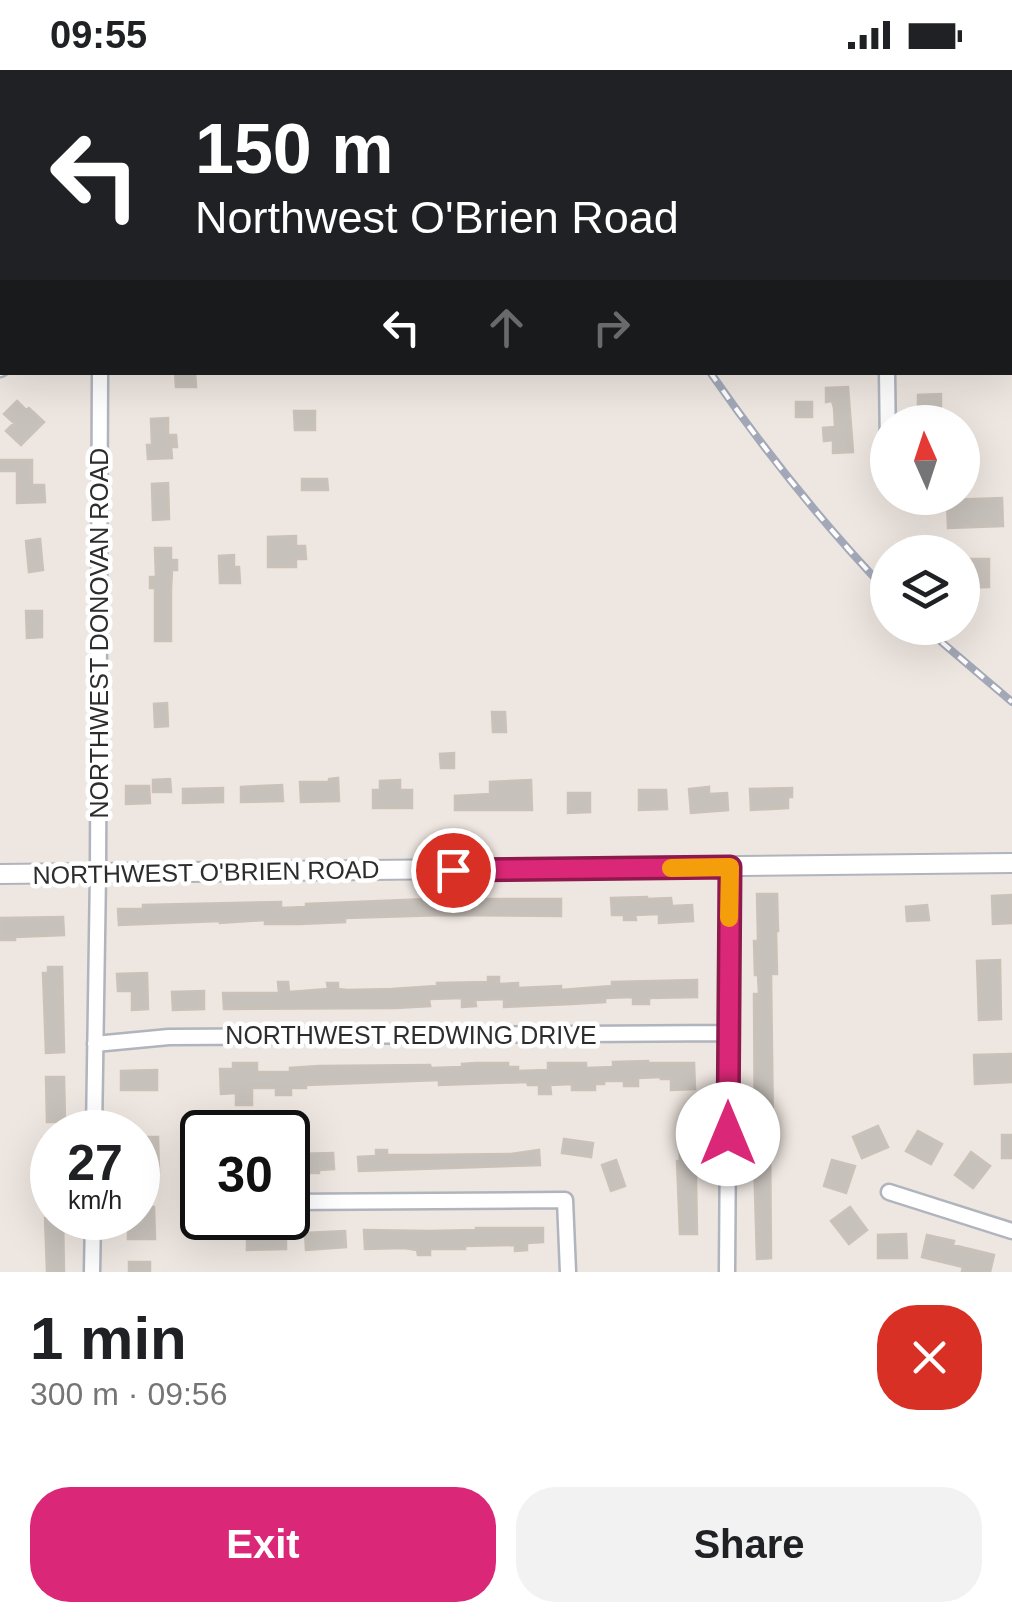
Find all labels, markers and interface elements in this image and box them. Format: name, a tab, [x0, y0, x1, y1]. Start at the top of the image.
text: 09:55	[50, 14, 147, 56]
icon: left	[30, 110, 160, 240]
text: 150 m	[195, 110, 393, 188]
text: Northwest O'Brien Road	[195, 192, 679, 243]
icon: left	[374, 300, 429, 355]
icon: ahead	[479, 300, 534, 355]
icon: right	[584, 300, 639, 355]
north arrow	[870, 405, 980, 515]
map controls	[870, 405, 980, 645]
street label: NORTHWEST DONOVAN ROAD	[85, 448, 113, 818]
button: layers	[870, 535, 980, 645]
pin	[411, 828, 496, 913]
icon: arrive	[426, 843, 481, 898]
street label: NORTHWEST O'BRIEN ROAD	[32, 855, 380, 889]
street label: NORTHWEST REDWING DRIVE	[225, 1021, 597, 1049]
position arrow	[676, 1082, 780, 1186]
speed limit sign: 30	[180, 1110, 310, 1240]
text: 27	[67, 1135, 123, 1191]
text: km/h	[68, 1186, 122, 1214]
text: 1 min	[30, 1305, 187, 1372]
button: close	[877, 1305, 982, 1410]
text: 300 m · 09:56	[30, 1376, 227, 1412]
button: Exit	[30, 1487, 496, 1602]
button: Share	[516, 1487, 982, 1602]

